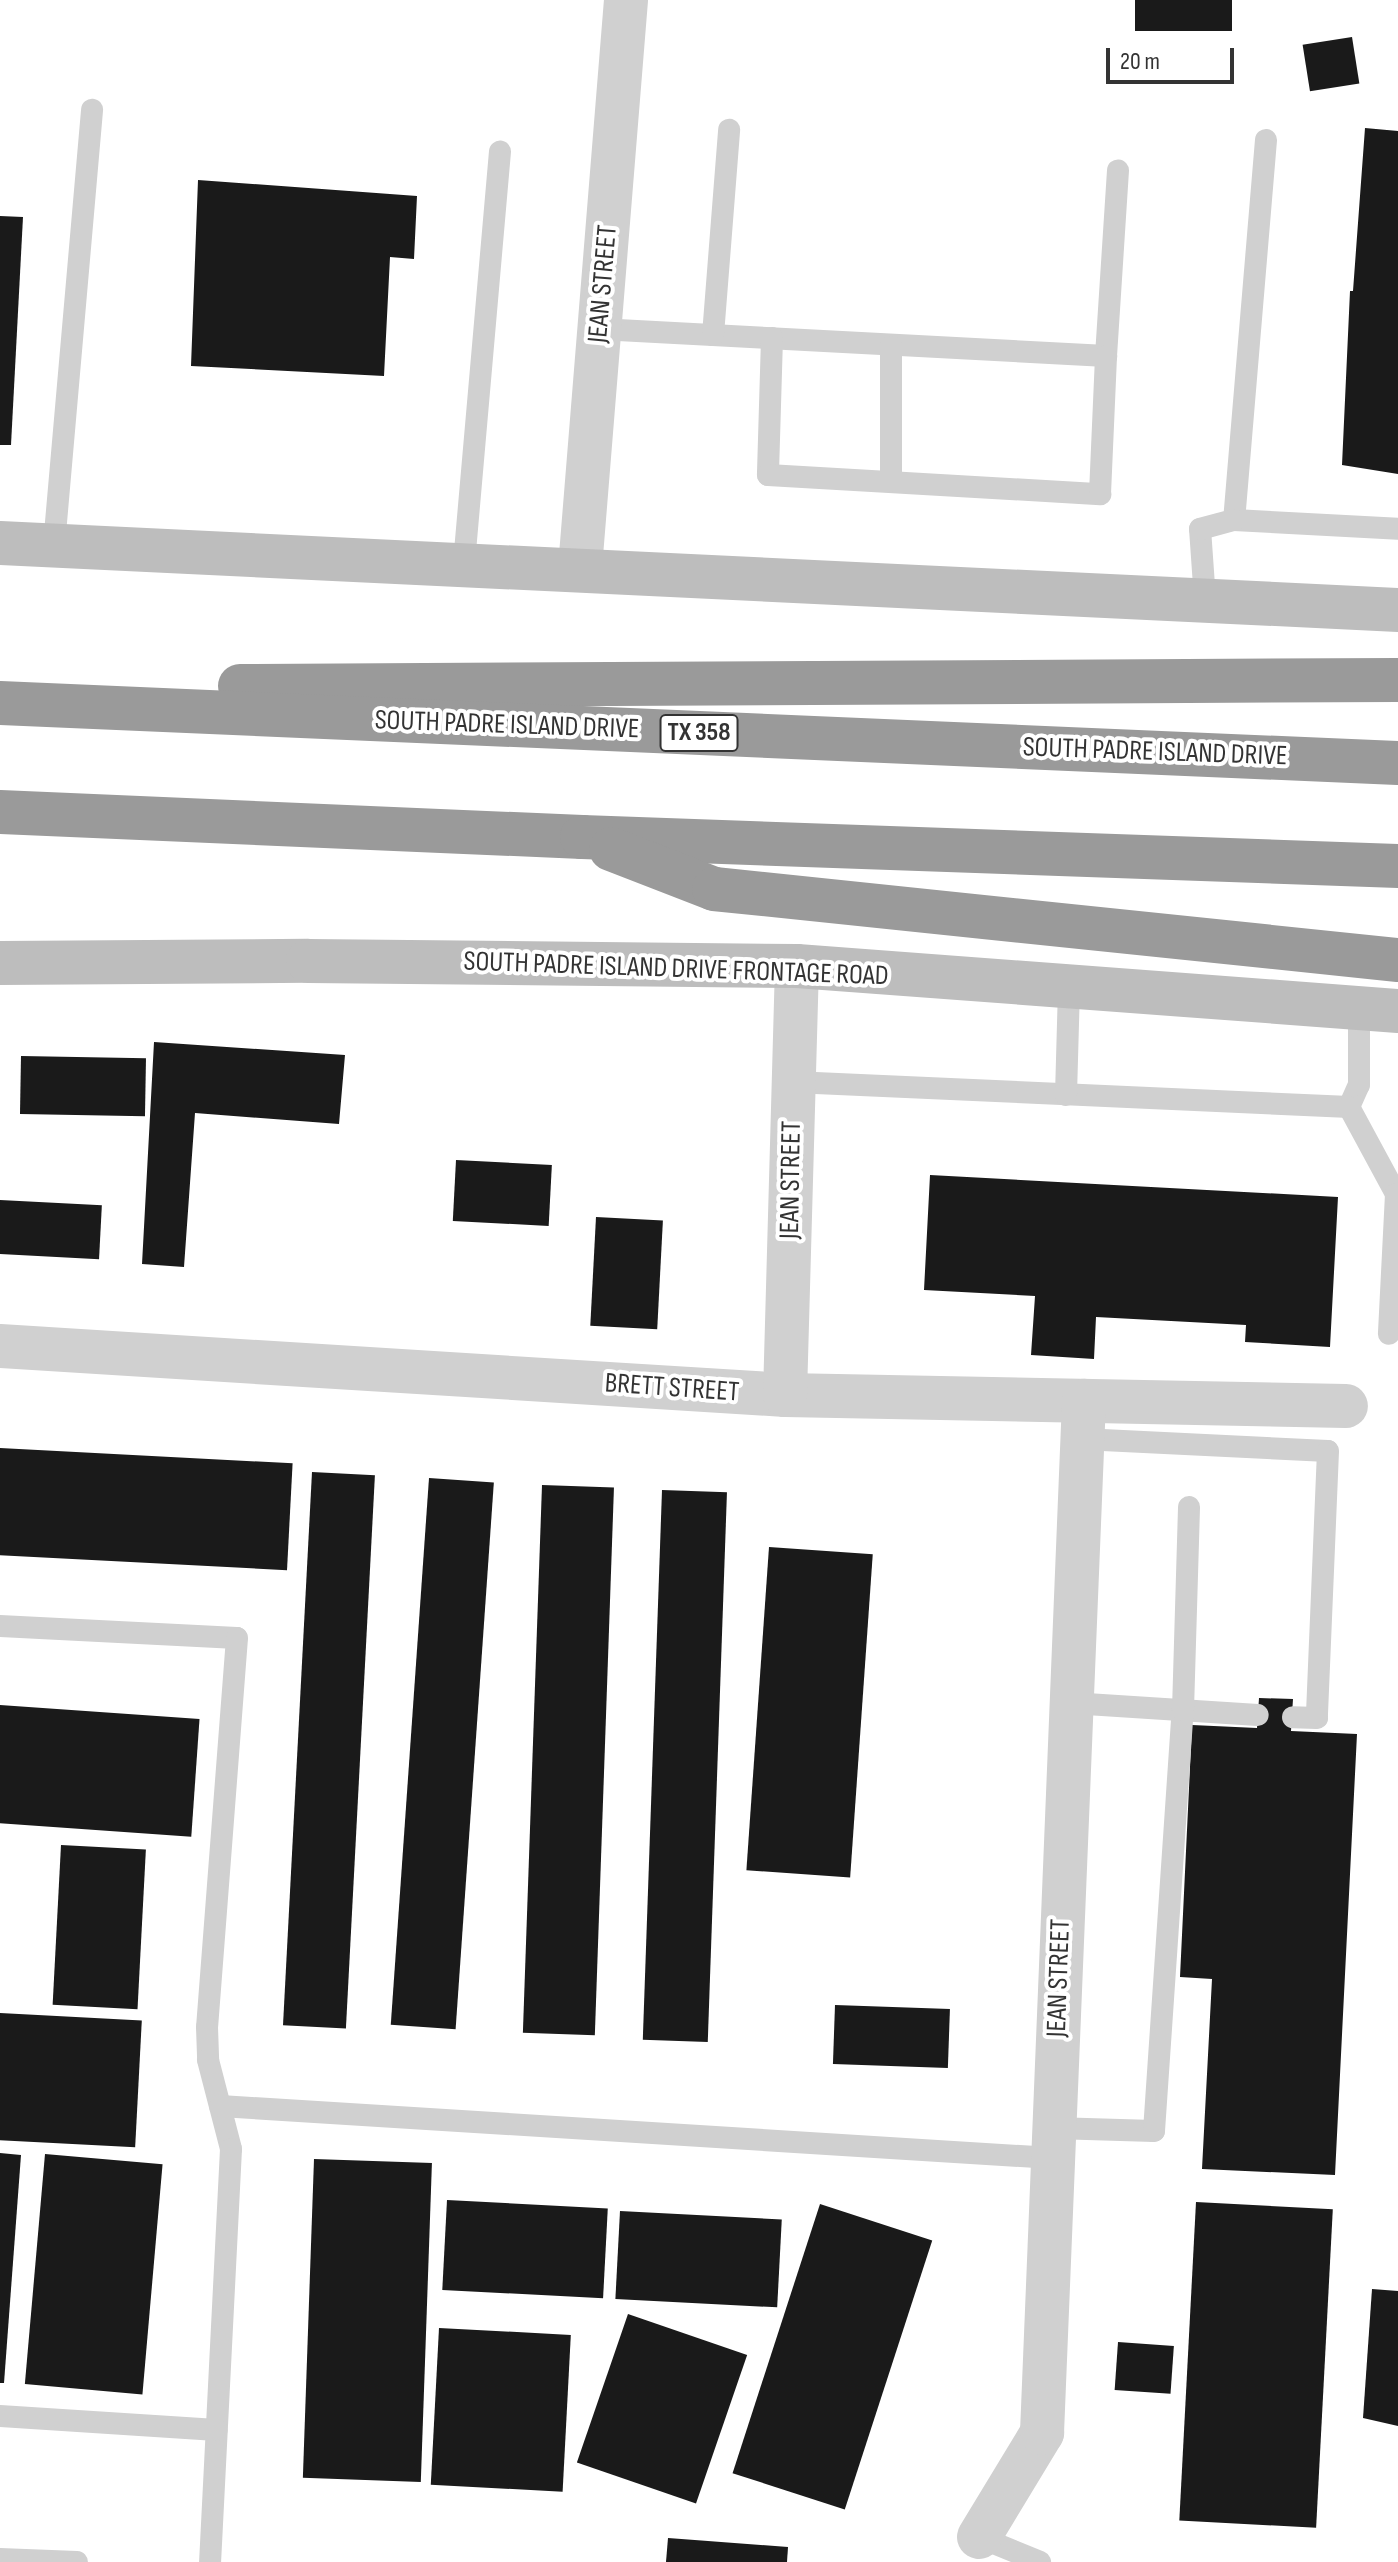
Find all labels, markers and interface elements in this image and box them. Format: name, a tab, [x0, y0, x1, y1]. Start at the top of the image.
scale bar	[1110, 32, 1238, 82]
text: 20 m	[1120, 47, 1160, 76]
street label: JEAN STREET	[581, 224, 625, 344]
street label: SOUTH PADRE ISLAND DRIVE	[374, 704, 640, 746]
road number: TX 358	[659, 711, 739, 755]
street label: SOUTH PADRE ISLAND DRIVE	[1022, 731, 1288, 773]
street label: SOUTH PADRE ISLAND DRIVE FRONTAGE ROAD	[463, 945, 889, 993]
street label: JEAN STREET	[773, 1121, 809, 1239]
street label: BRETT STREET	[604, 1367, 740, 1409]
street label: JEAN STREET	[1040, 1918, 1078, 2038]

